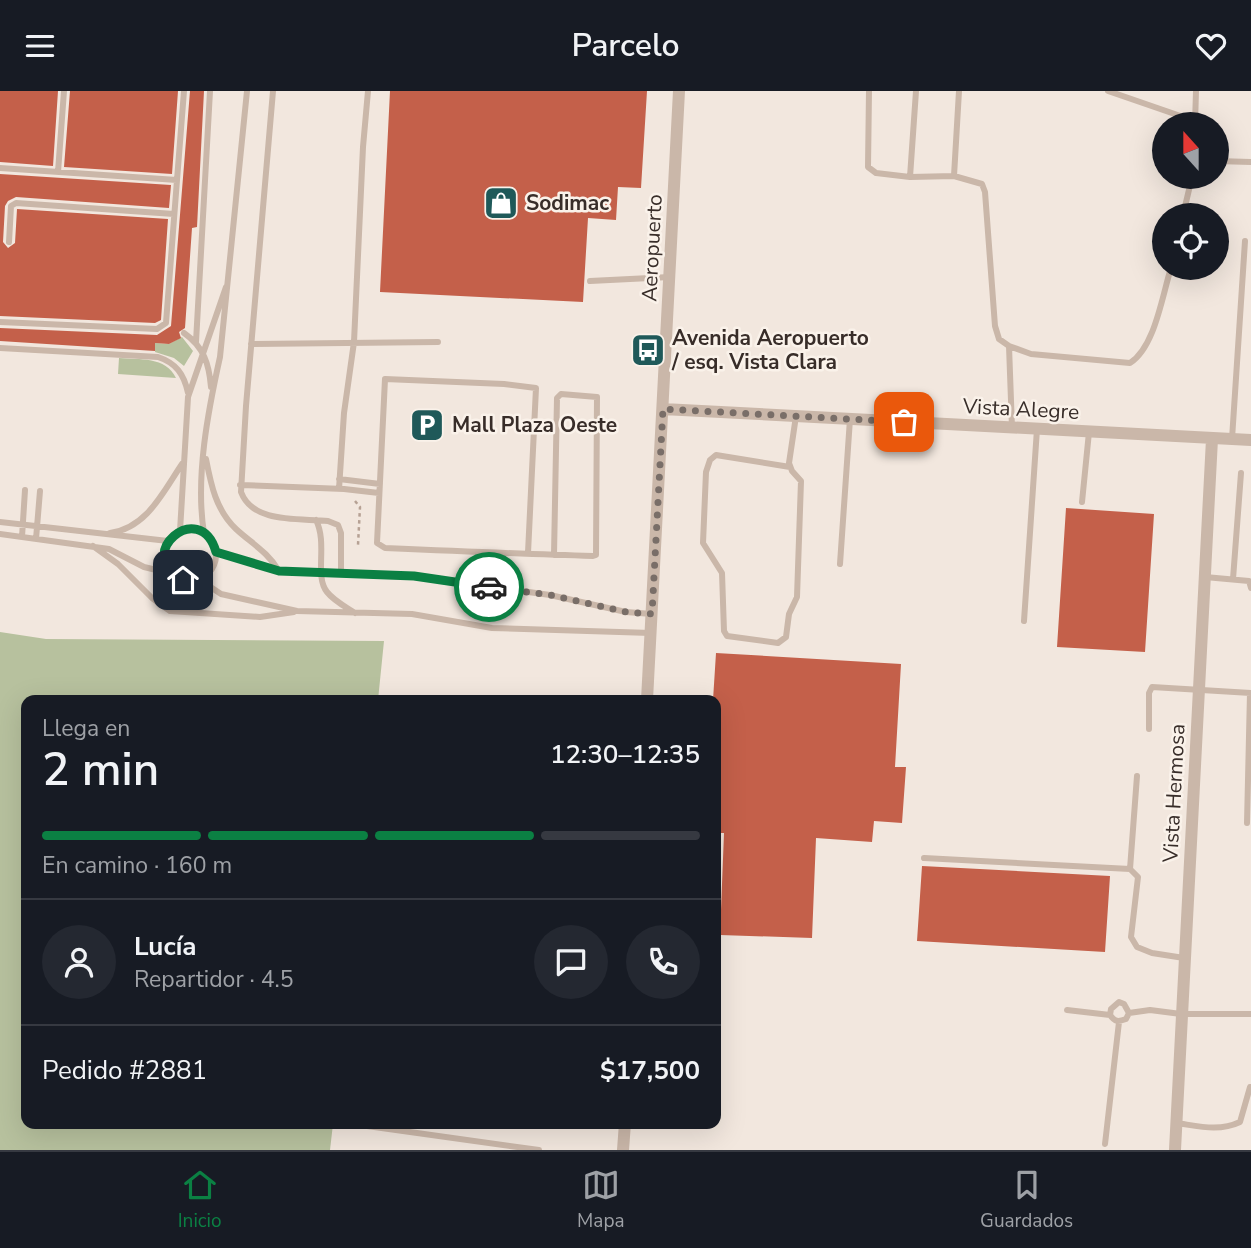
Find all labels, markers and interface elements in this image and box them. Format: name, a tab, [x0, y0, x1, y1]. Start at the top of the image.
text: Parcelo	[571, 24, 680, 67]
icon: menu	[21, 27, 59, 65]
icon: heart	[1192, 27, 1230, 65]
north arrow	[1152, 112, 1228, 189]
map controls	[1152, 112, 1229, 280]
shop icon: Sodimac	[482, 184, 520, 222]
place label: Sodimac	[526, 189, 609, 217]
street label: Aeropuerto	[635, 194, 669, 302]
button: locate	[1152, 203, 1229, 280]
place label: Avenida Aeropuerto / esq. Vista Clara	[671, 324, 869, 376]
bus stop icon: Avenida Aeropuerto / esq. Vista Clara	[629, 331, 667, 369]
pin	[874, 392, 934, 452]
street label: Vista Alegre	[961, 392, 1080, 426]
icon: bag	[885, 403, 923, 441]
parking icon: Mall Plaza Oeste	[408, 406, 446, 444]
place label: Mall Plaza Oeste	[452, 411, 617, 439]
pin	[153, 550, 213, 610]
courier	[454, 552, 524, 622]
icon: home	[164, 561, 202, 599]
icon: car	[470, 568, 508, 606]
text: Llega en	[42, 713, 130, 744]
street label: Vista Hermosa	[1156, 723, 1192, 864]
text: 12:30–12:35	[550, 737, 700, 772]
text: 2 min	[42, 738, 159, 801]
text: En camino · 160 m	[42, 850, 232, 881]
button: person	[42, 925, 116, 999]
button: chat	[534, 925, 608, 999]
button: phone	[626, 925, 700, 999]
text: Lucía	[134, 929, 197, 964]
text: Repartidor · 4.5	[134, 964, 294, 995]
text: Pedido #2881	[42, 1053, 207, 1088]
text: $17,500	[600, 1053, 700, 1088]
tab: Inicio	[178, 1166, 222, 1234]
tab: Mapa	[577, 1166, 625, 1234]
tab: Guardados	[980, 1166, 1073, 1234]

